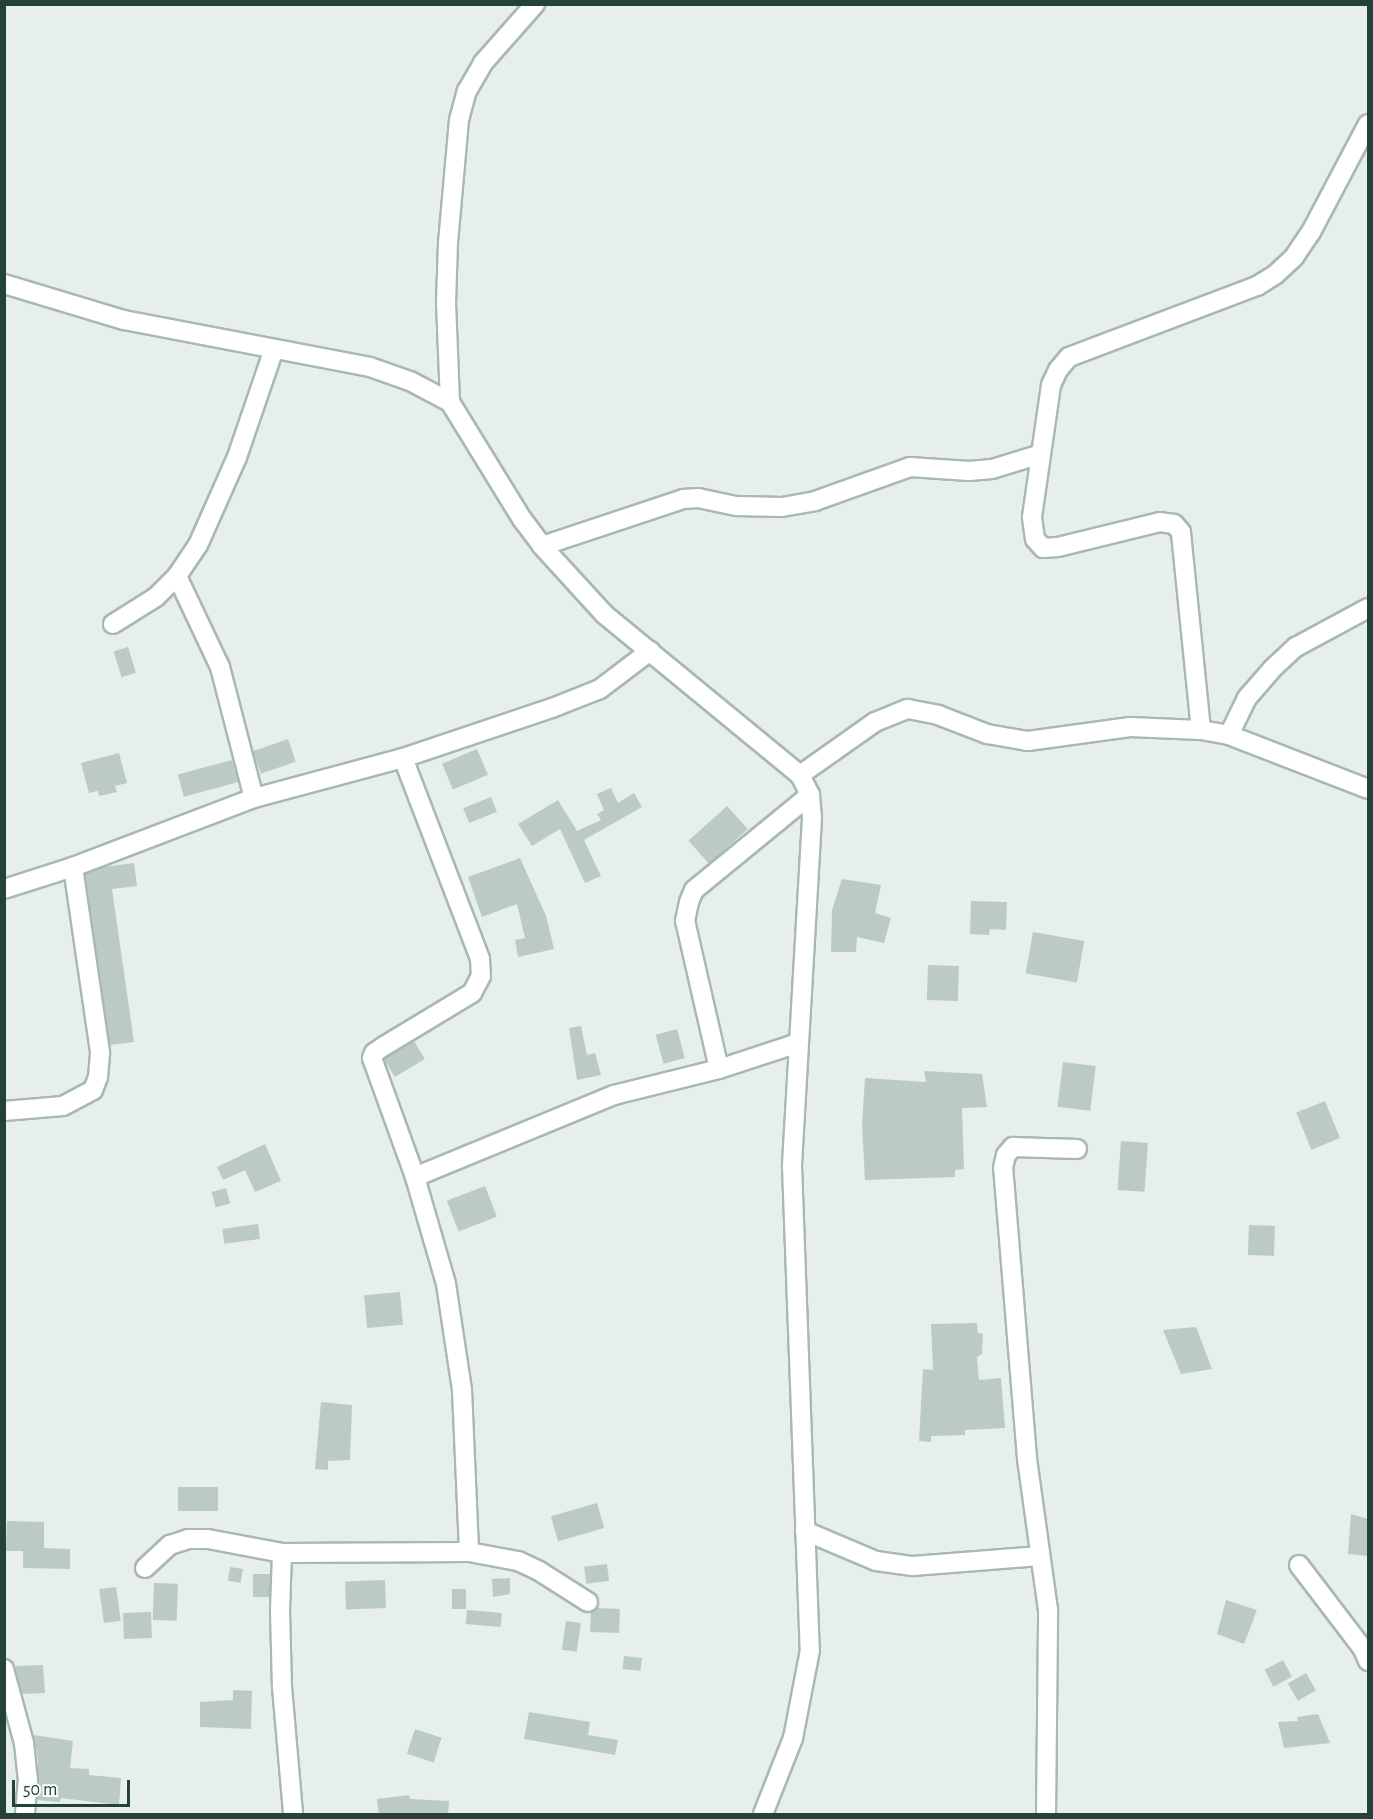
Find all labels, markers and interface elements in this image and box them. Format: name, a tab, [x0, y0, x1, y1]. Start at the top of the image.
scale bar	[15, 1768, 134, 1806]
text: 50 m	[23, 1781, 57, 1799]

